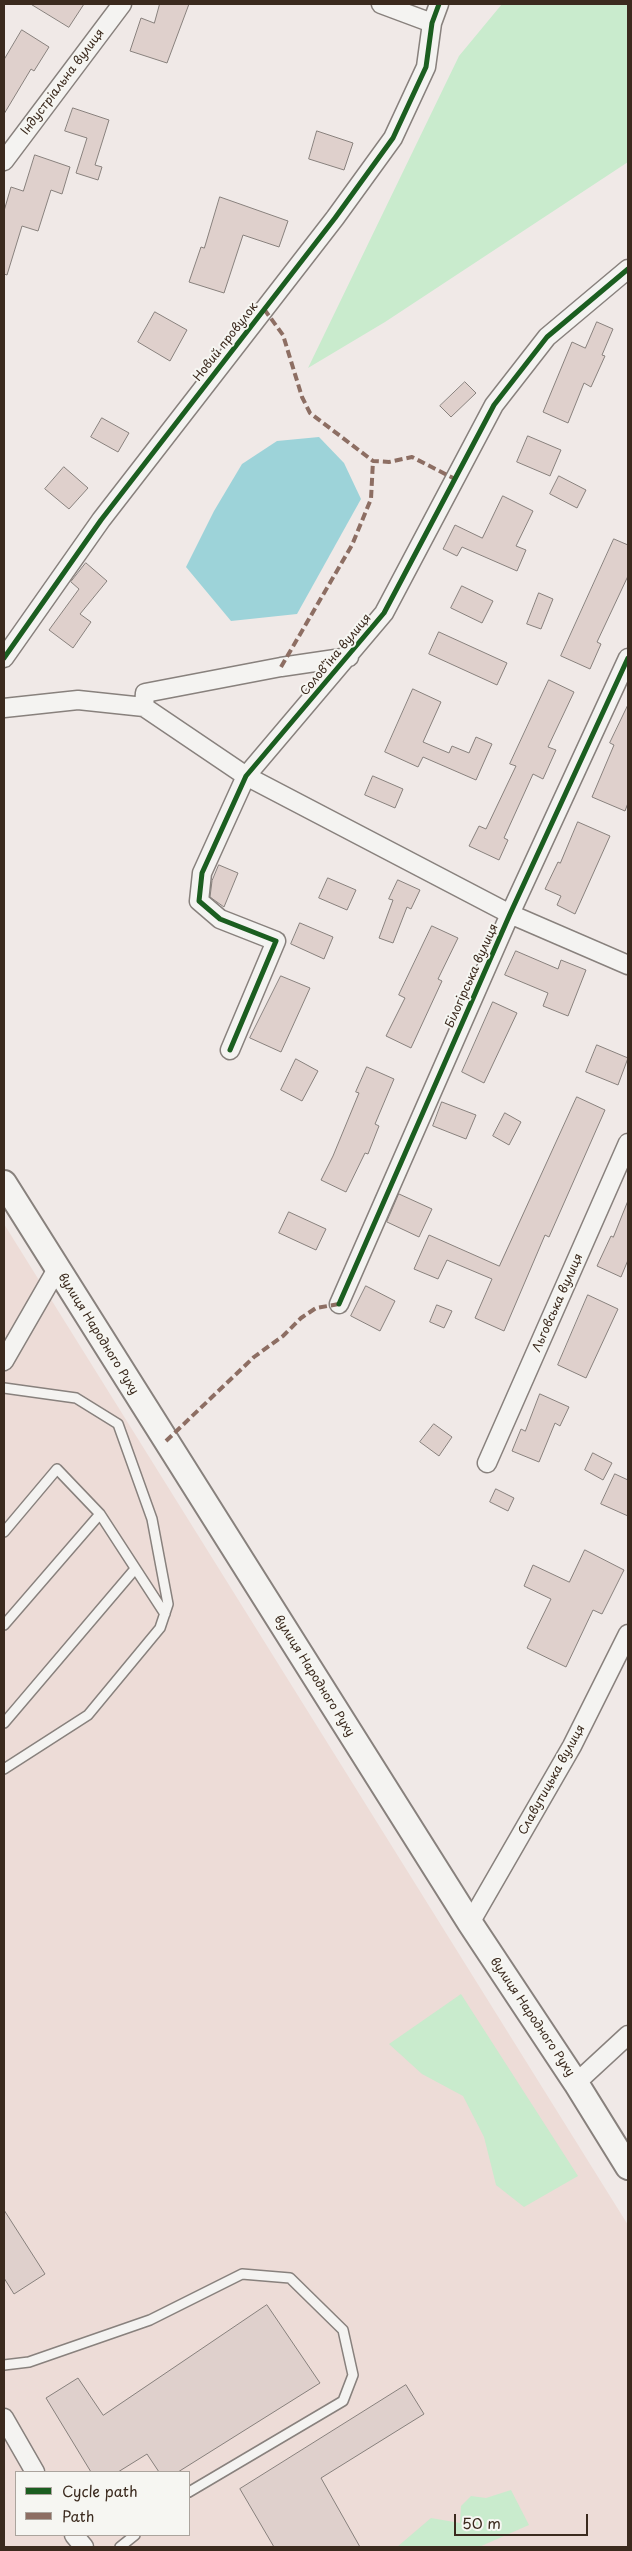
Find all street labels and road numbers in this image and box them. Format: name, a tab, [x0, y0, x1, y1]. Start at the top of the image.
street label: Індустріальна вулиця	[18, 26, 108, 138]
street label: Новий провулок	[191, 300, 261, 384]
street label: Соловʼїна вулиця	[298, 611, 374, 699]
street label: Білогірська вулиця	[443, 922, 501, 1030]
street label: Льговська вулиця	[530, 1252, 586, 1354]
street label: вулиця Народного Руху	[55, 1271, 141, 1397]
street label: вулиця Народного Руху	[271, 1613, 357, 1739]
street label: Славутицька вулиця	[516, 1722, 588, 1838]
street label: вулиця Народного Руху	[487, 1955, 577, 2079]

